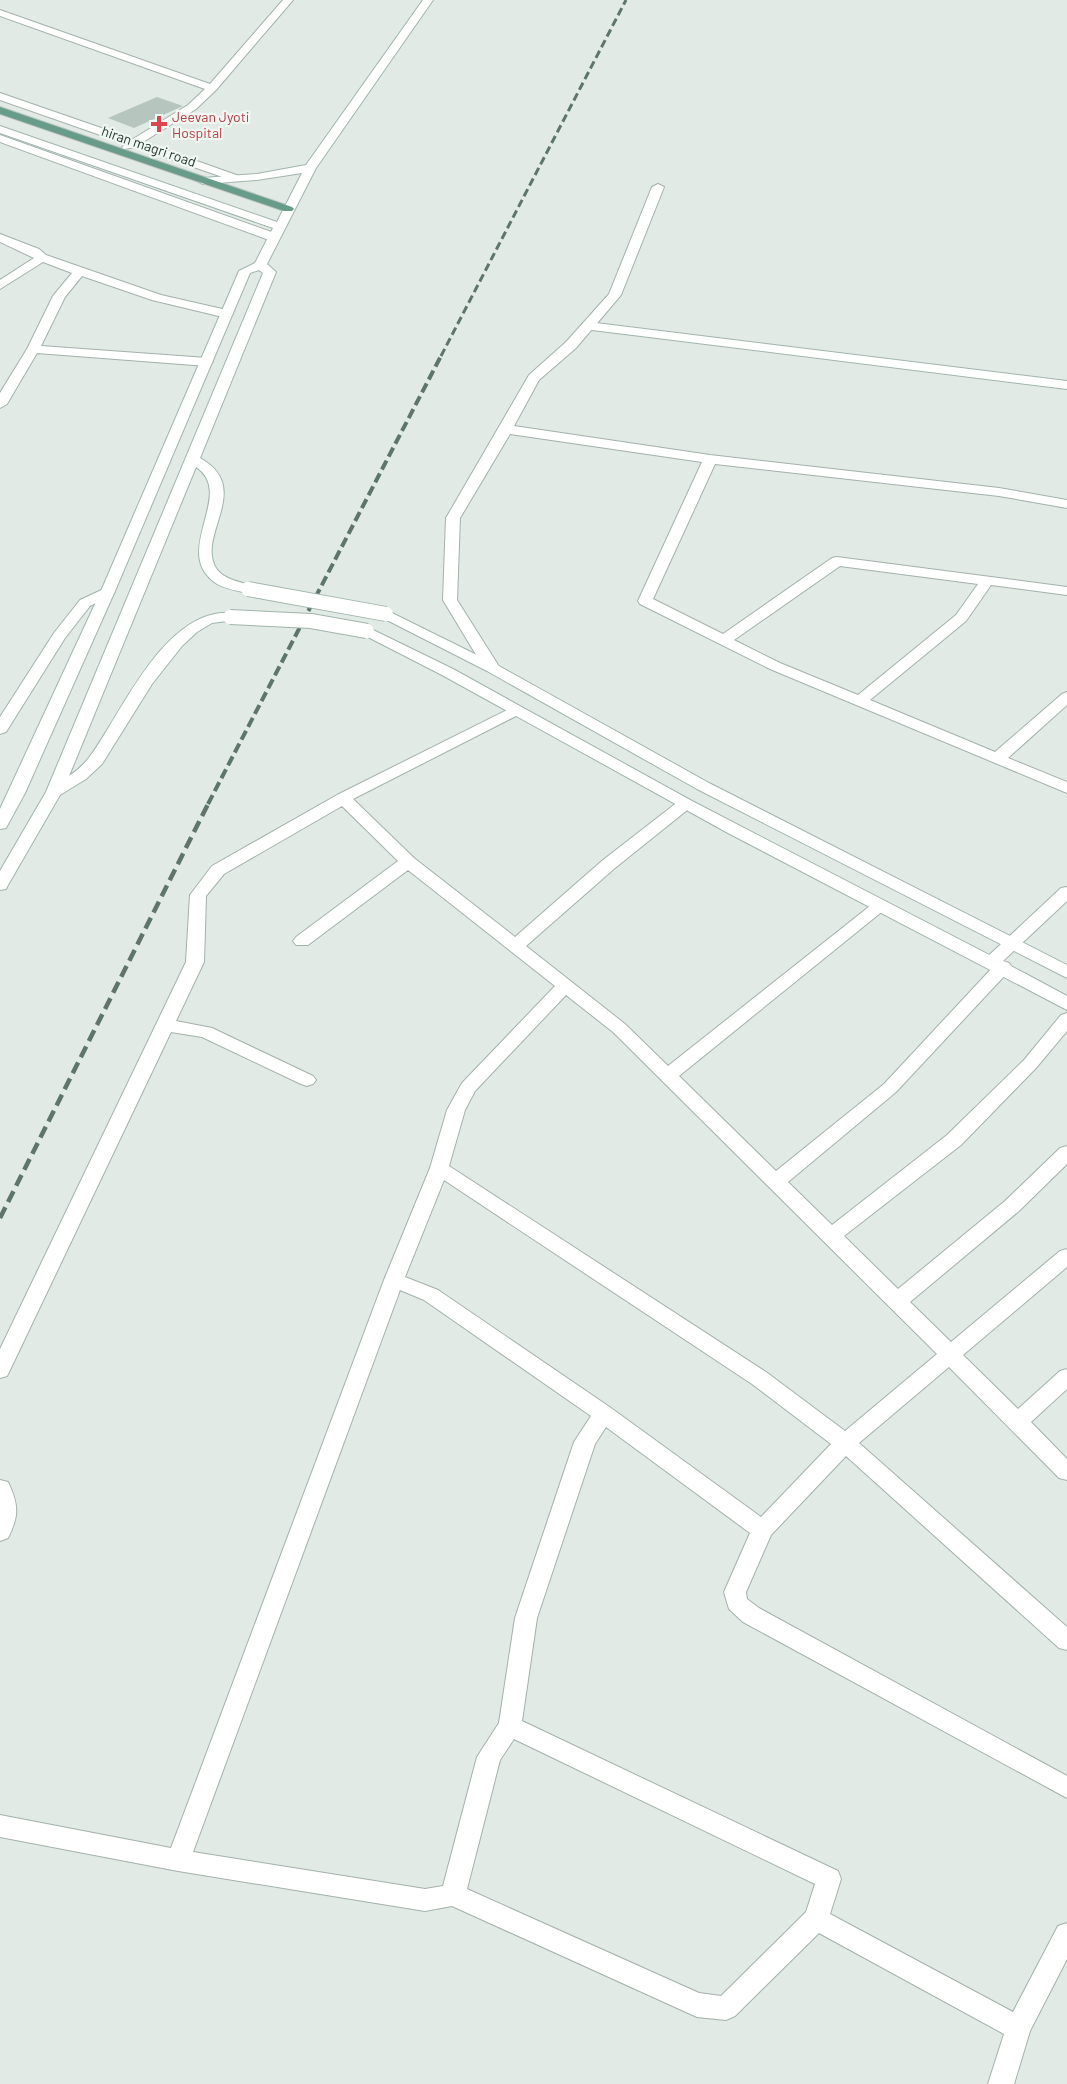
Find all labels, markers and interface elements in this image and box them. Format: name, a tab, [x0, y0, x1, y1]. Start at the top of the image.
place label: Jeevan Jyoti Hospital	[172, 108, 249, 141]
marker: Jeevan Jyoti Hospital	[150, 115, 168, 133]
street label: hiran magri road	[100, 122, 198, 170]

